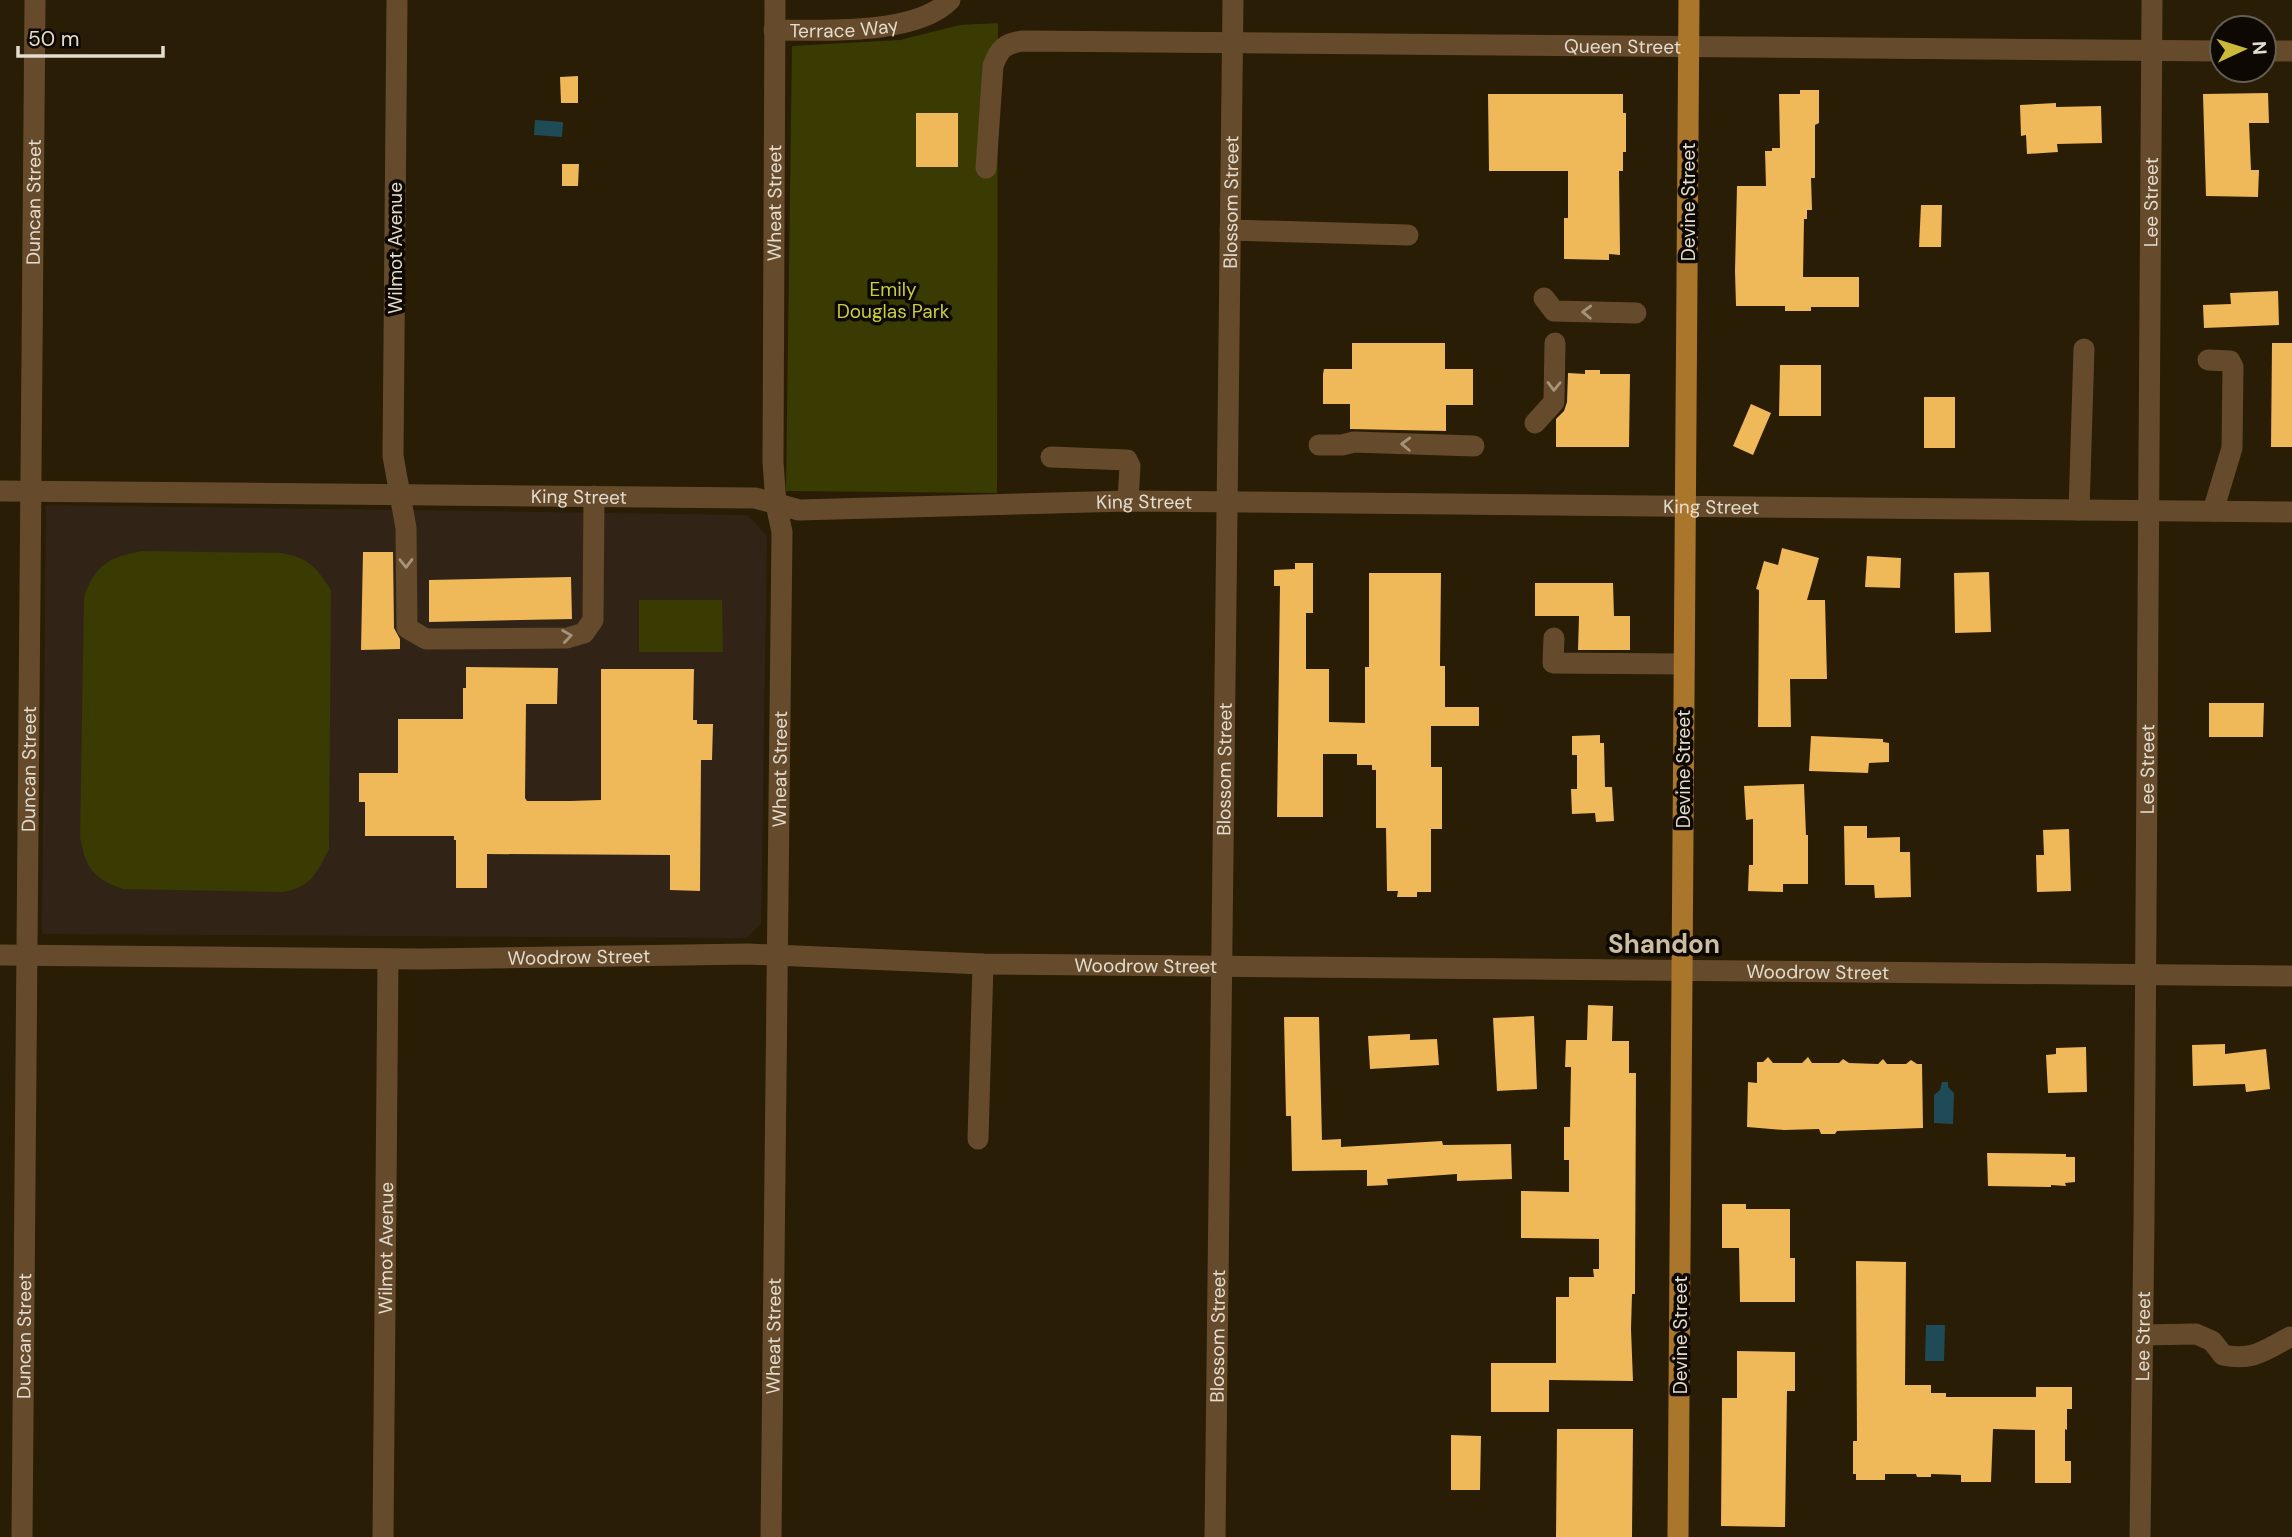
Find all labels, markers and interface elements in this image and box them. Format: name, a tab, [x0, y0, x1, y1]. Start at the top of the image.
street label: Terrace Way	[789, 12, 901, 43]
scale bar	[18, 14, 163, 58]
north arrow	[2208, 14, 2278, 84]
text: 50 m	[28, 25, 79, 53]
street label: Queen Street	[1564, 33, 1681, 59]
text: N	[2247, 40, 2272, 56]
street label: Blossom Street	[1217, 135, 1244, 269]
street label: Duncan Street	[20, 139, 46, 265]
street label: Devine Street	[1676, 143, 1701, 261]
street label: Wheat Street	[761, 144, 787, 261]
street label: Lee Street	[2138, 157, 2163, 247]
street label: Wilmot Avenue	[383, 182, 408, 314]
park label: Emily Douglas Park	[837, 277, 950, 324]
one-way arrow	[1581, 304, 1592, 320]
one-way arrow	[1546, 382, 1562, 392]
one-way arrow	[1400, 436, 1411, 451]
street label: King Street	[531, 483, 627, 509]
street label: King Street	[1096, 488, 1192, 514]
street label: King Street	[1663, 494, 1759, 519]
one-way arrow	[398, 558, 414, 569]
one-way arrow	[561, 629, 573, 644]
street label: Blossom Street	[1211, 702, 1237, 836]
street label: Duncan Street	[15, 706, 42, 832]
street label: Devine Street	[1671, 710, 1696, 828]
street label: Wheat Street	[766, 711, 793, 827]
street label: Lee Street	[2134, 724, 2160, 814]
district label: Shandon	[1608, 927, 1720, 961]
street label: Woodrow Street	[507, 943, 651, 970]
street label: Woodrow Street	[1074, 952, 1217, 979]
street label: Woodrow Street	[1746, 958, 1889, 985]
street label: Wilmot Avenue	[372, 1182, 399, 1314]
street label: Blossom Street	[1204, 1269, 1231, 1403]
street label: Duncan Street	[11, 1273, 37, 1399]
street label: Devine Street	[1668, 1276, 1693, 1394]
street label: Wheat Street	[760, 1278, 786, 1394]
street label: Lee Street	[2129, 1291, 2156, 1381]

